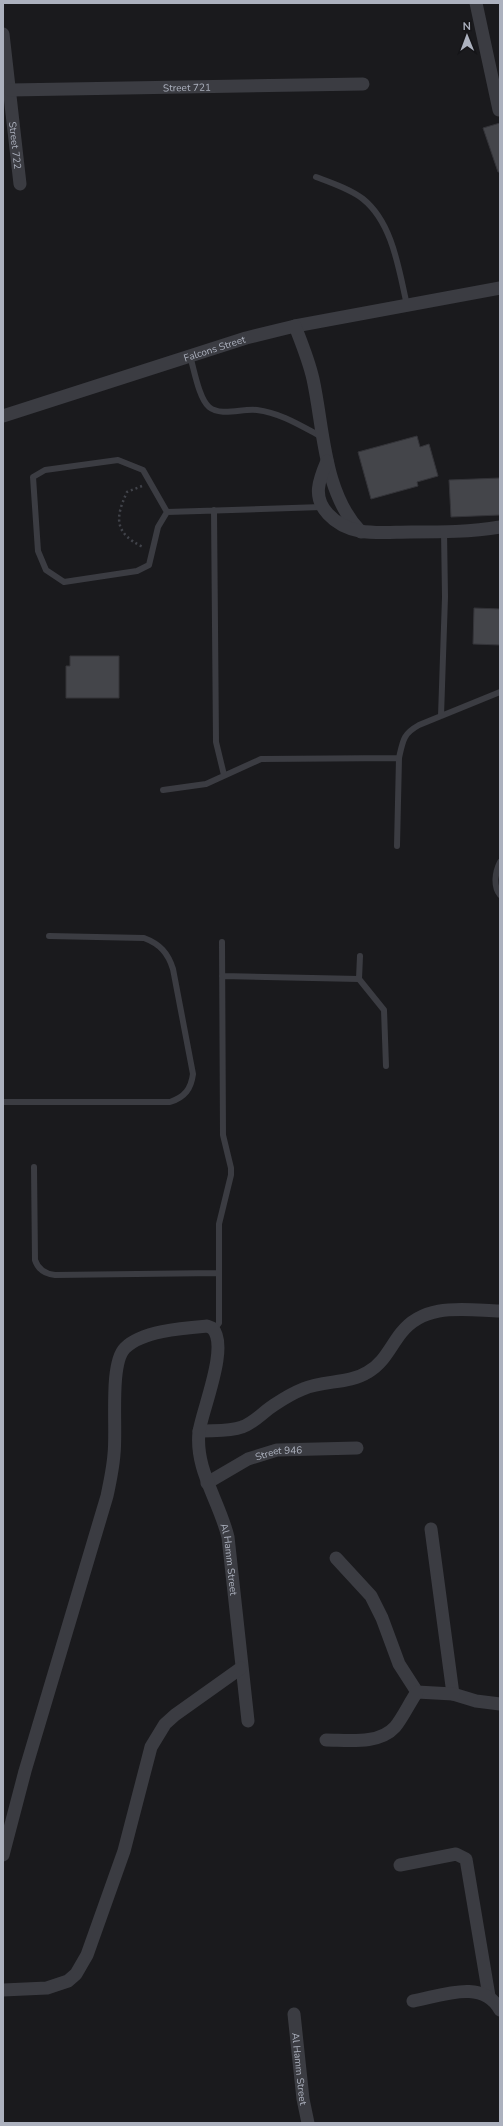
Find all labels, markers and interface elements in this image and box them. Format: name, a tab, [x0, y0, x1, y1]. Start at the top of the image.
north arrow	[447, 16, 487, 56]
text: N	[463, 19, 471, 34]
street label: Street 721	[163, 81, 211, 95]
street label: Street 722	[5, 121, 24, 170]
street label: Falcons Street	[182, 333, 248, 366]
street label: Street 946	[253, 1443, 302, 1464]
street label: Al Hamm Street	[216, 1522, 240, 1597]
street label: Al Hamm Street	[288, 2032, 310, 2107]

